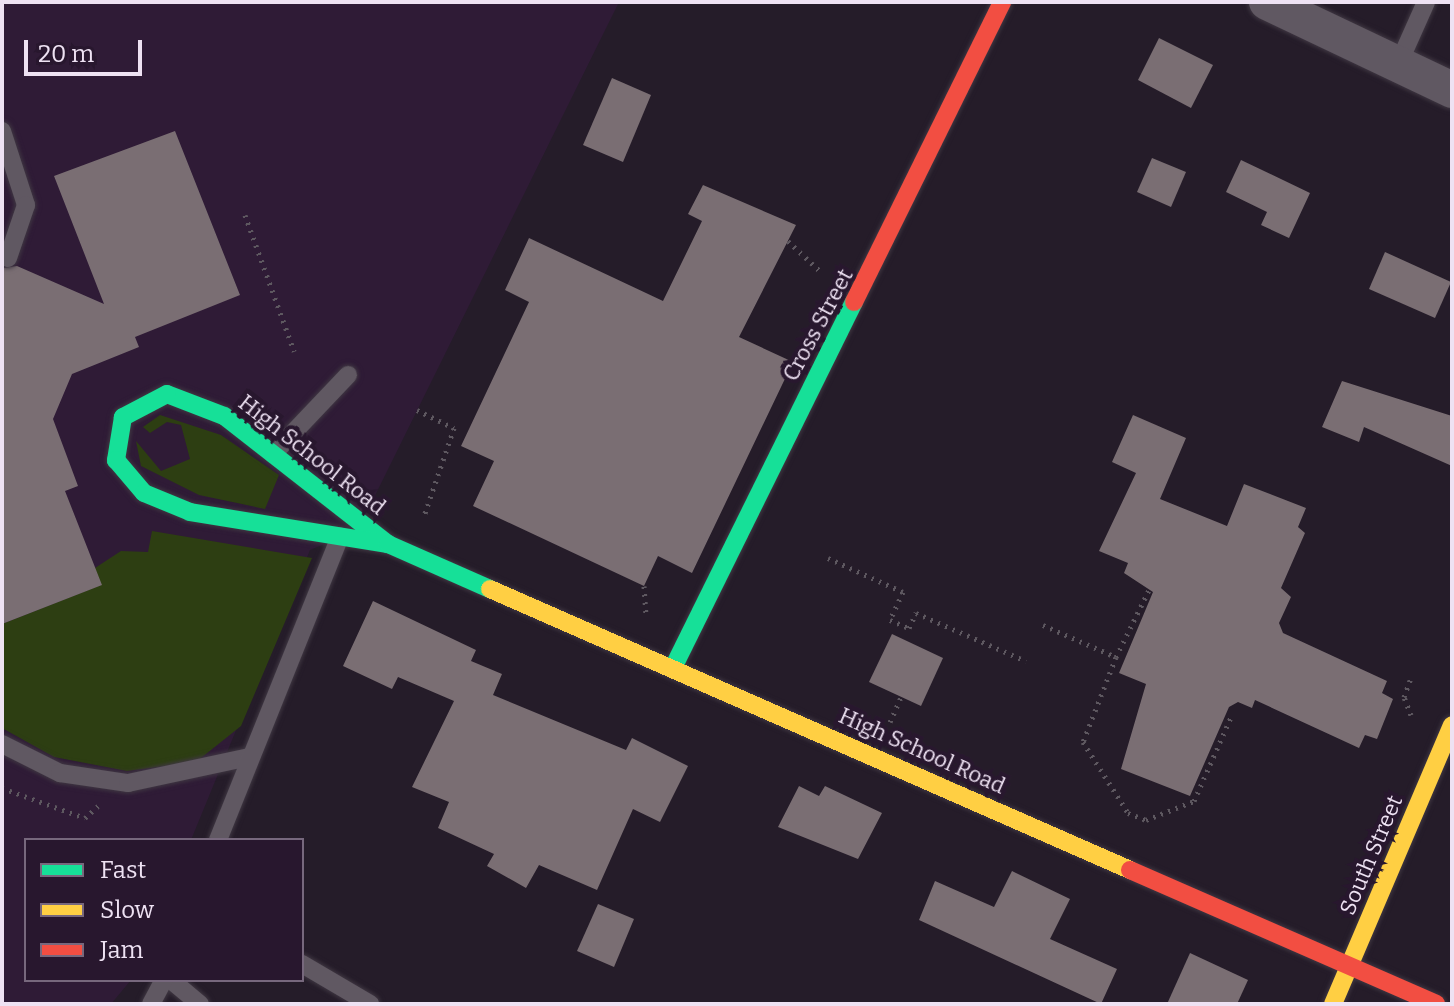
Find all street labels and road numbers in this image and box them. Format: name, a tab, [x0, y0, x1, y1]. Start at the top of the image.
street label: Cross Street	[777, 265, 859, 385]
street label: High School Road	[233, 389, 391, 521]
street label: High School Road	[835, 702, 1009, 800]
street label: South Street	[1334, 791, 1408, 919]

